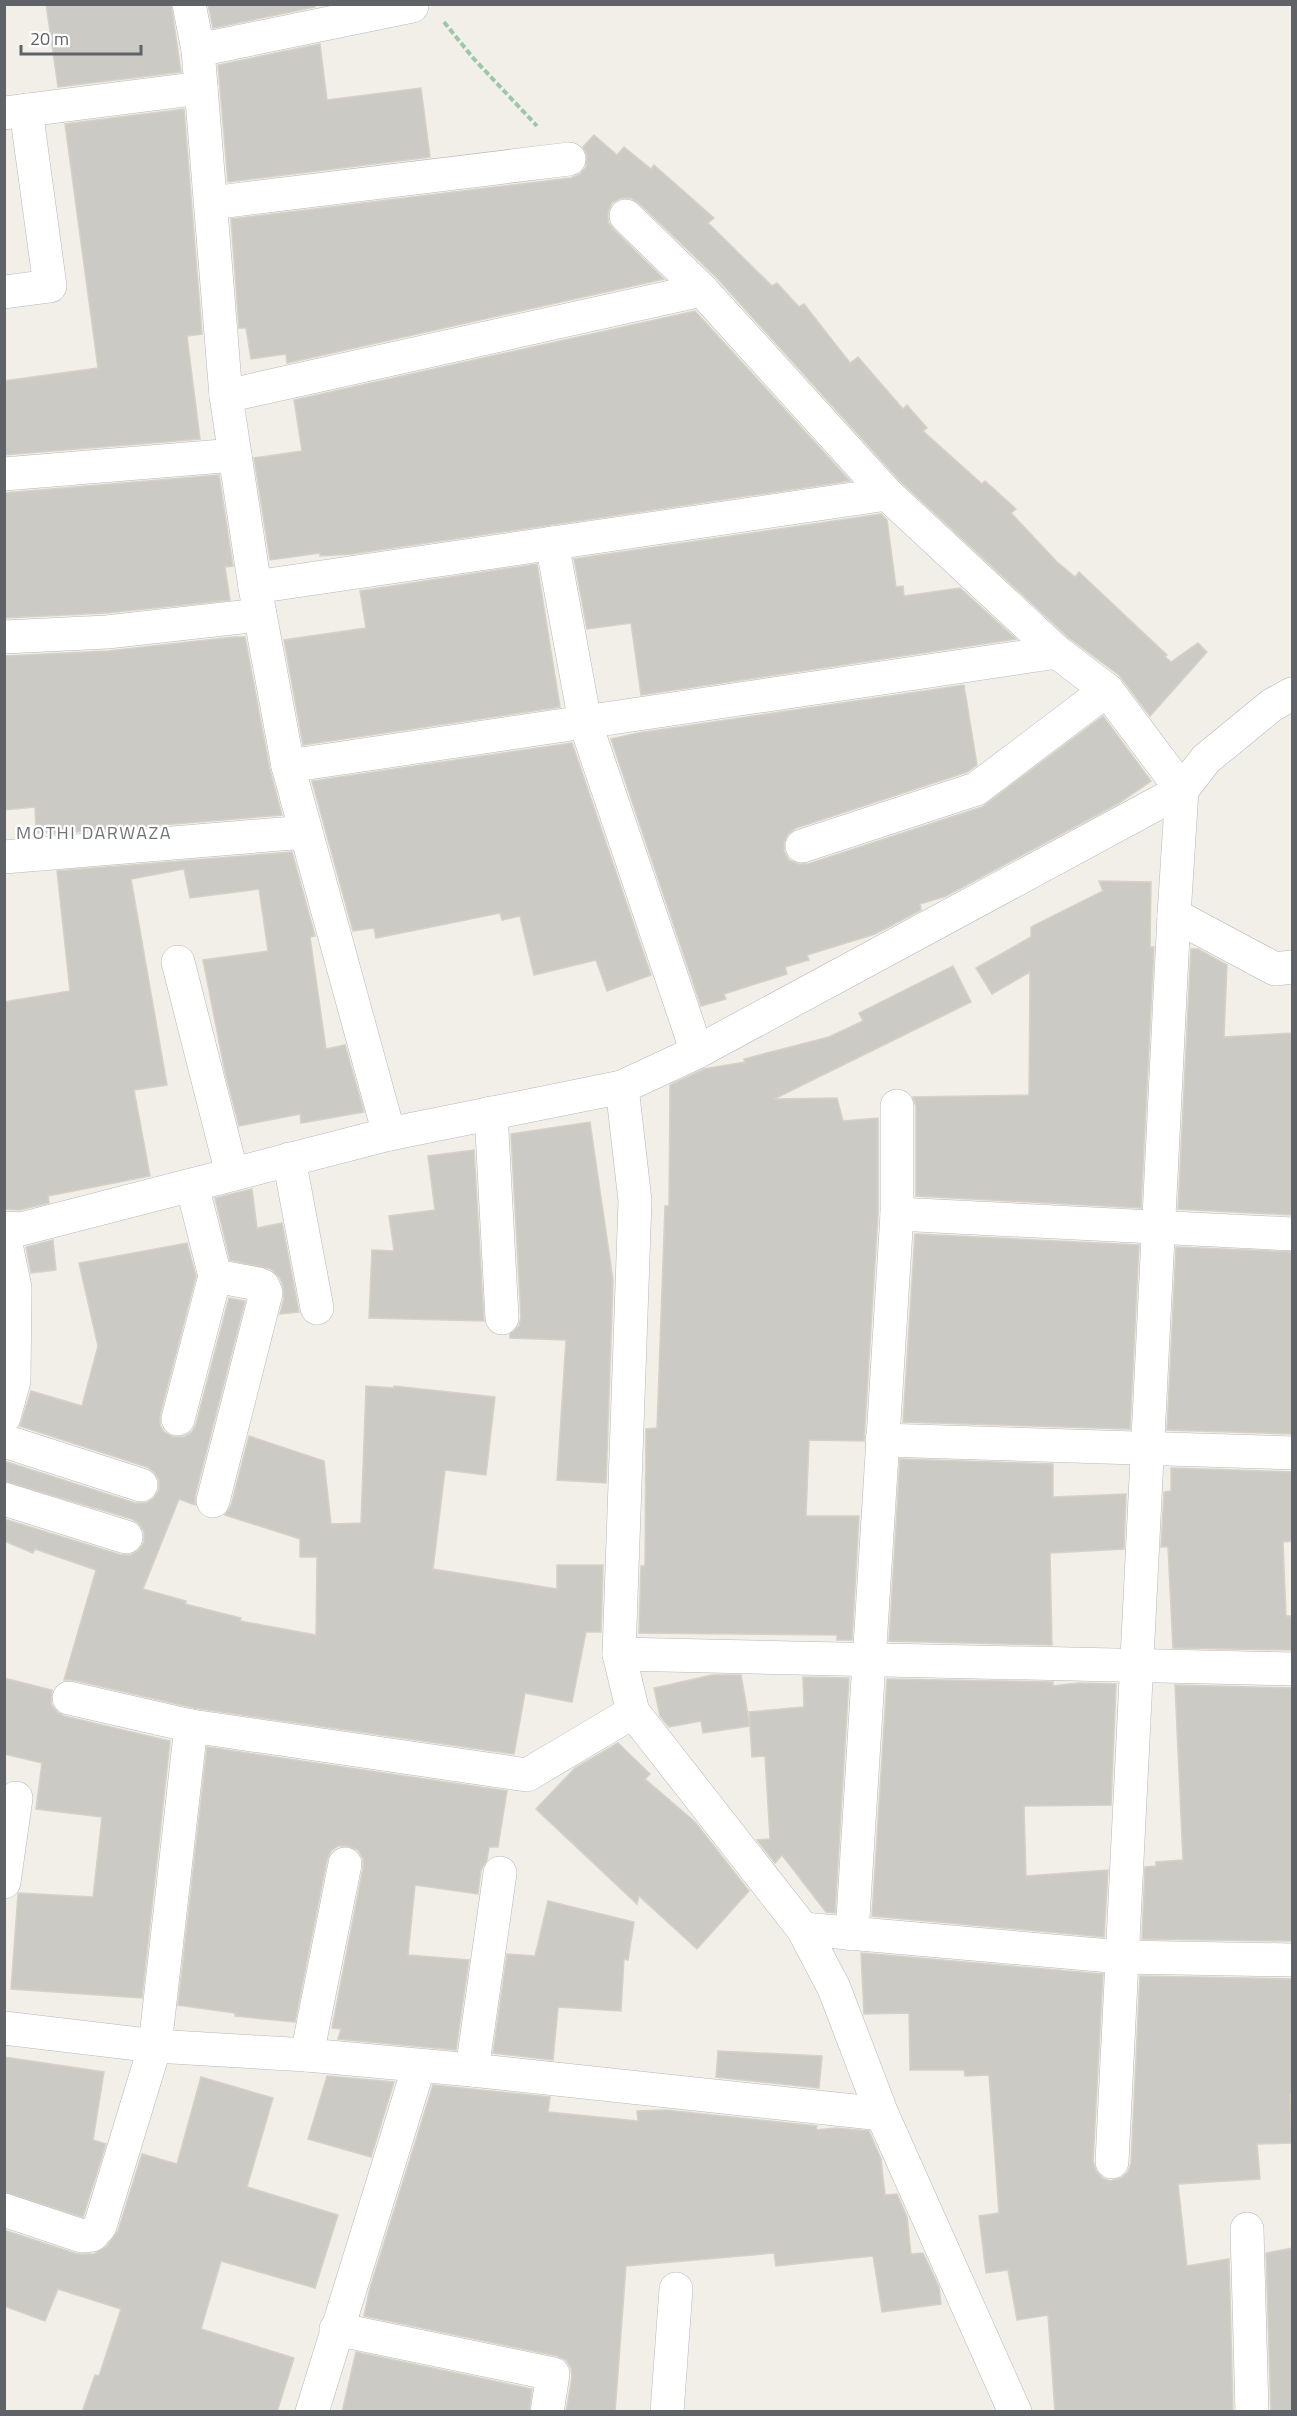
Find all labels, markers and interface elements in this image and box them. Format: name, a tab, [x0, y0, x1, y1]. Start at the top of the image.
scale bar	[21, 18, 141, 56]
text: 20 m	[30, 25, 69, 52]
district label: MOTHI DARWAZA	[16, 819, 172, 846]

